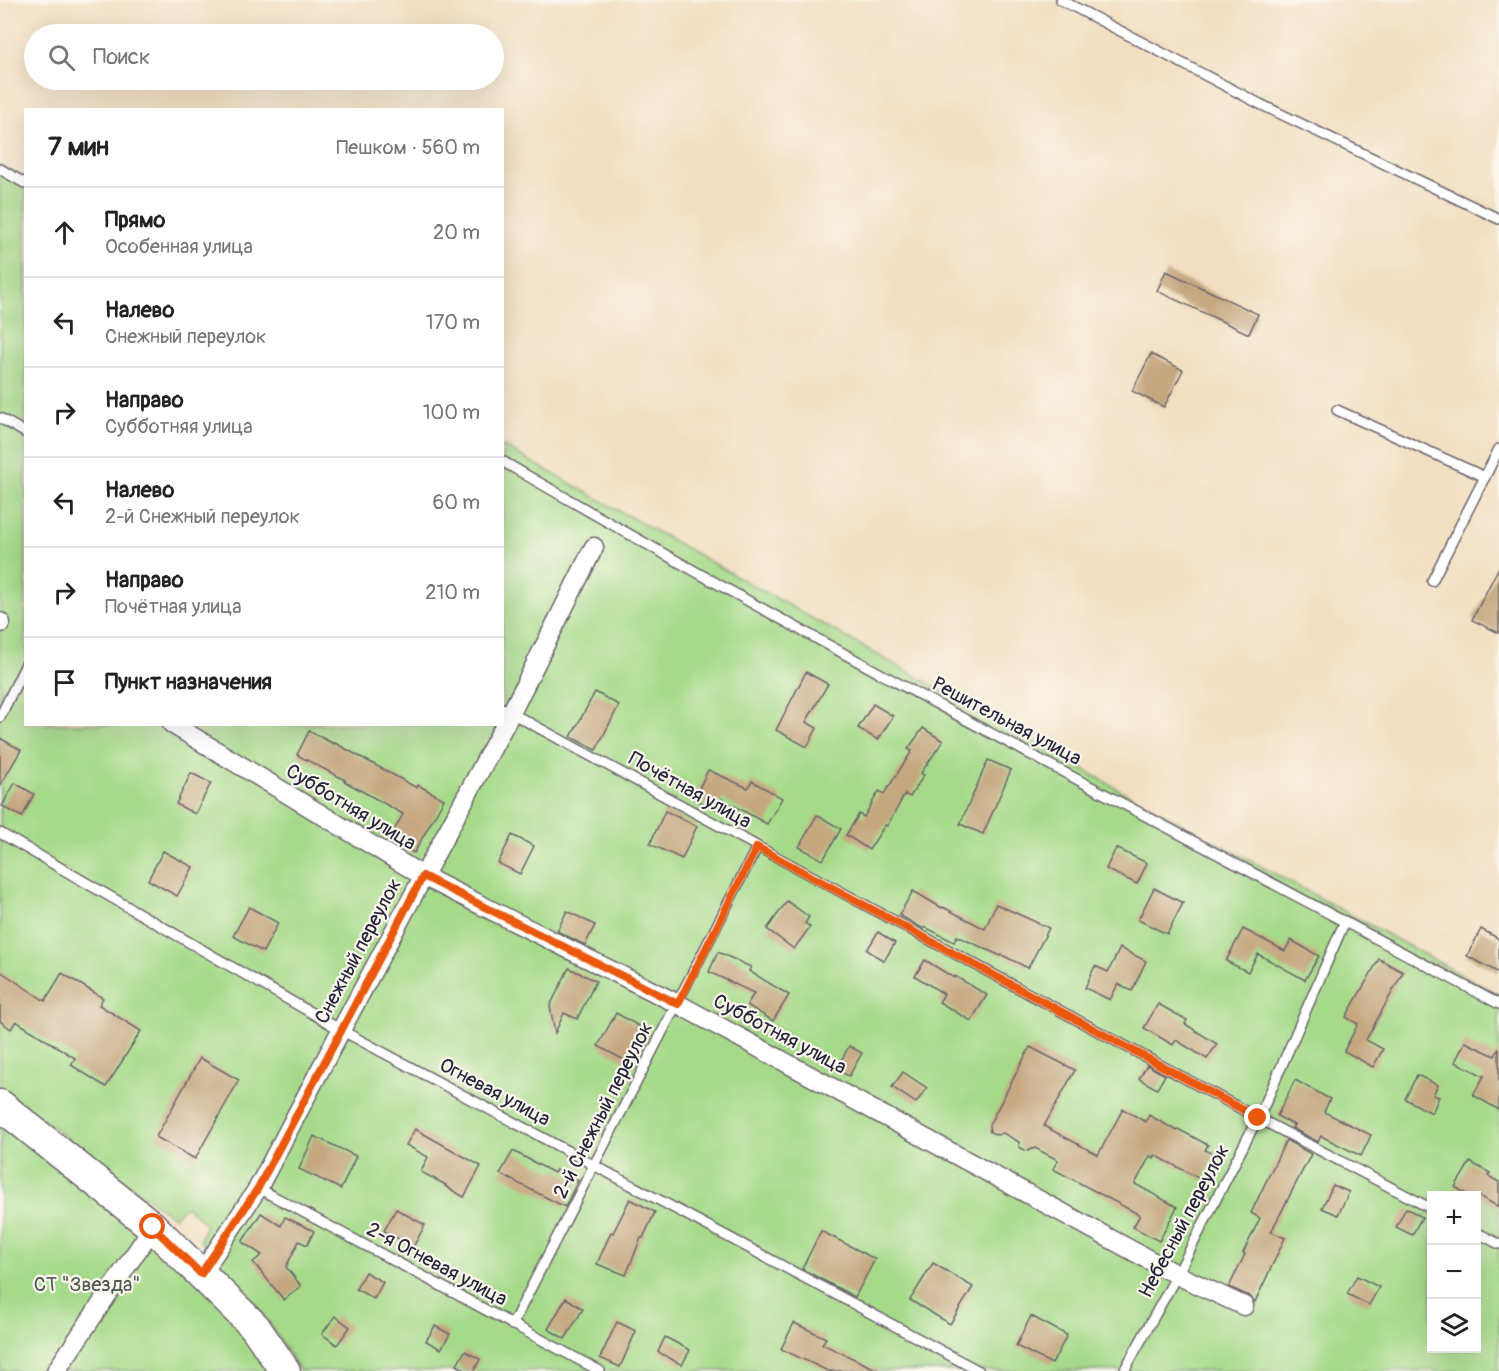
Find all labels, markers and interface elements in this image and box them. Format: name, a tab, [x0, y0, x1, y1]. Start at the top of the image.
search box	[24, 24, 504, 90]
icon: search	[45, 41, 78, 74]
text: Поиск	[93, 43, 150, 71]
text: 7 мин	[48, 131, 109, 163]
text: Пешком · 560 m	[336, 135, 480, 160]
text: Прямо	[105, 206, 165, 234]
icon: ahead	[48, 216, 81, 249]
text: 20 m	[433, 220, 480, 245]
text: Особенная улица	[105, 234, 253, 259]
text: Налево	[105, 296, 174, 324]
icon: left	[48, 306, 81, 339]
text: 170 m	[426, 310, 480, 335]
text: Снежный переулок	[105, 324, 266, 349]
text: Направо	[105, 386, 184, 414]
icon: right	[48, 396, 81, 429]
text: 100 m	[423, 400, 480, 425]
text: Субботняя улица	[105, 414, 253, 439]
text: Налево	[105, 476, 174, 504]
icon: left	[48, 486, 81, 519]
text: 60 m	[433, 490, 480, 515]
text: 2-й Снежный переулок	[105, 504, 300, 529]
text: Направо	[105, 566, 184, 594]
icon: right	[48, 576, 81, 609]
text: 210 m	[425, 580, 480, 605]
text: Почётная улица	[105, 594, 241, 619]
icon: arrive	[48, 666, 81, 699]
text: Пункт назначения	[105, 668, 272, 696]
street label: Решительная улица	[928, 671, 1086, 771]
street label: Почётная улица	[624, 746, 756, 834]
street label: Субботняя улица	[281, 758, 421, 856]
street label: Снежный переулок	[309, 874, 407, 1028]
street label: Субботняя улица	[709, 988, 851, 1080]
street label: 2-й Снежный переулок	[548, 1018, 658, 1202]
street label: Огневая улица	[435, 1052, 555, 1132]
route end	[1244, 1104, 1270, 1130]
street label: Небесный переулок	[1133, 1140, 1235, 1302]
map controls	[1427, 1191, 1481, 1353]
button: +	[1427, 1191, 1481, 1245]
route start	[139, 1213, 165, 1239]
street label: 2-я Огневая улица	[362, 1216, 512, 1312]
button: −	[1427, 1245, 1481, 1299]
park label: СТ "Звезда"	[34, 1272, 140, 1297]
button: layers	[1427, 1299, 1481, 1353]

